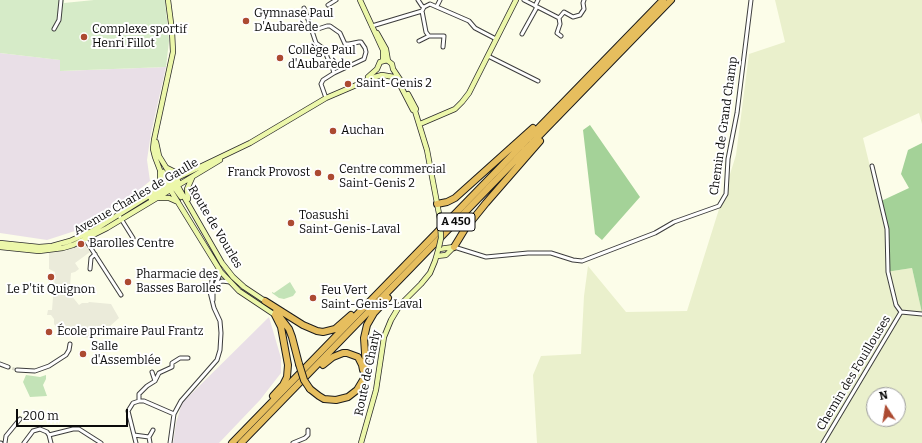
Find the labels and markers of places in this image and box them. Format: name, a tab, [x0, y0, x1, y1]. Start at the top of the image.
place label: Gymnase Paul D'Aubarède	[254, 7, 334, 35]
marker: Gymnase Paul D'Aubarède	[241, 16, 251, 26]
place label: Complexe sportif Henri Fillot	[92, 23, 187, 51]
marker: Complexe sportif Henri Fillot	[79, 32, 89, 42]
place label: Collège Paul d'Aubarède	[288, 44, 356, 72]
marker: Collège Paul d'Aubarède	[275, 53, 285, 63]
place label: Saint-Genis 2	[356, 77, 432, 91]
marker: Saint-Genis 2	[343, 79, 353, 89]
place label: Auchan	[341, 124, 384, 138]
marker: Auchan	[328, 126, 338, 136]
place label: Centre commercial Saint-Genis 2	[339, 163, 446, 191]
place label: Franck Provost	[227, 166, 310, 180]
marker: Franck Provost	[313, 168, 323, 178]
marker: Centre commercial Saint-Genis 2	[326, 172, 336, 182]
place label: Toasushi Saint-Genis-Laval	[299, 209, 400, 237]
marker: Toasushi Saint-Genis-Laval	[286, 218, 296, 228]
place label: Barolles Centre	[89, 237, 174, 251]
marker: Barolles Centre	[76, 239, 86, 249]
place label: Pharmacie des Basses Barolles	[136, 268, 221, 296]
marker: Le P'tit Quignon	[46, 272, 56, 282]
marker: Pharmacie des Basses Barolles	[123, 277, 133, 287]
place label: Le P'tit Quignon	[7, 283, 95, 297]
place label: Feu Vert Saint-Genis-Laval	[321, 284, 422, 312]
marker: Feu Vert Saint-Genis-Laval	[308, 293, 318, 303]
place label: École primaire Paul Frantz	[57, 325, 203, 339]
marker: École primaire Paul Frantz	[44, 327, 54, 337]
place label: Salle d'Assemblée	[91, 340, 161, 368]
marker: Salle d'Assemblée	[78, 349, 88, 359]

